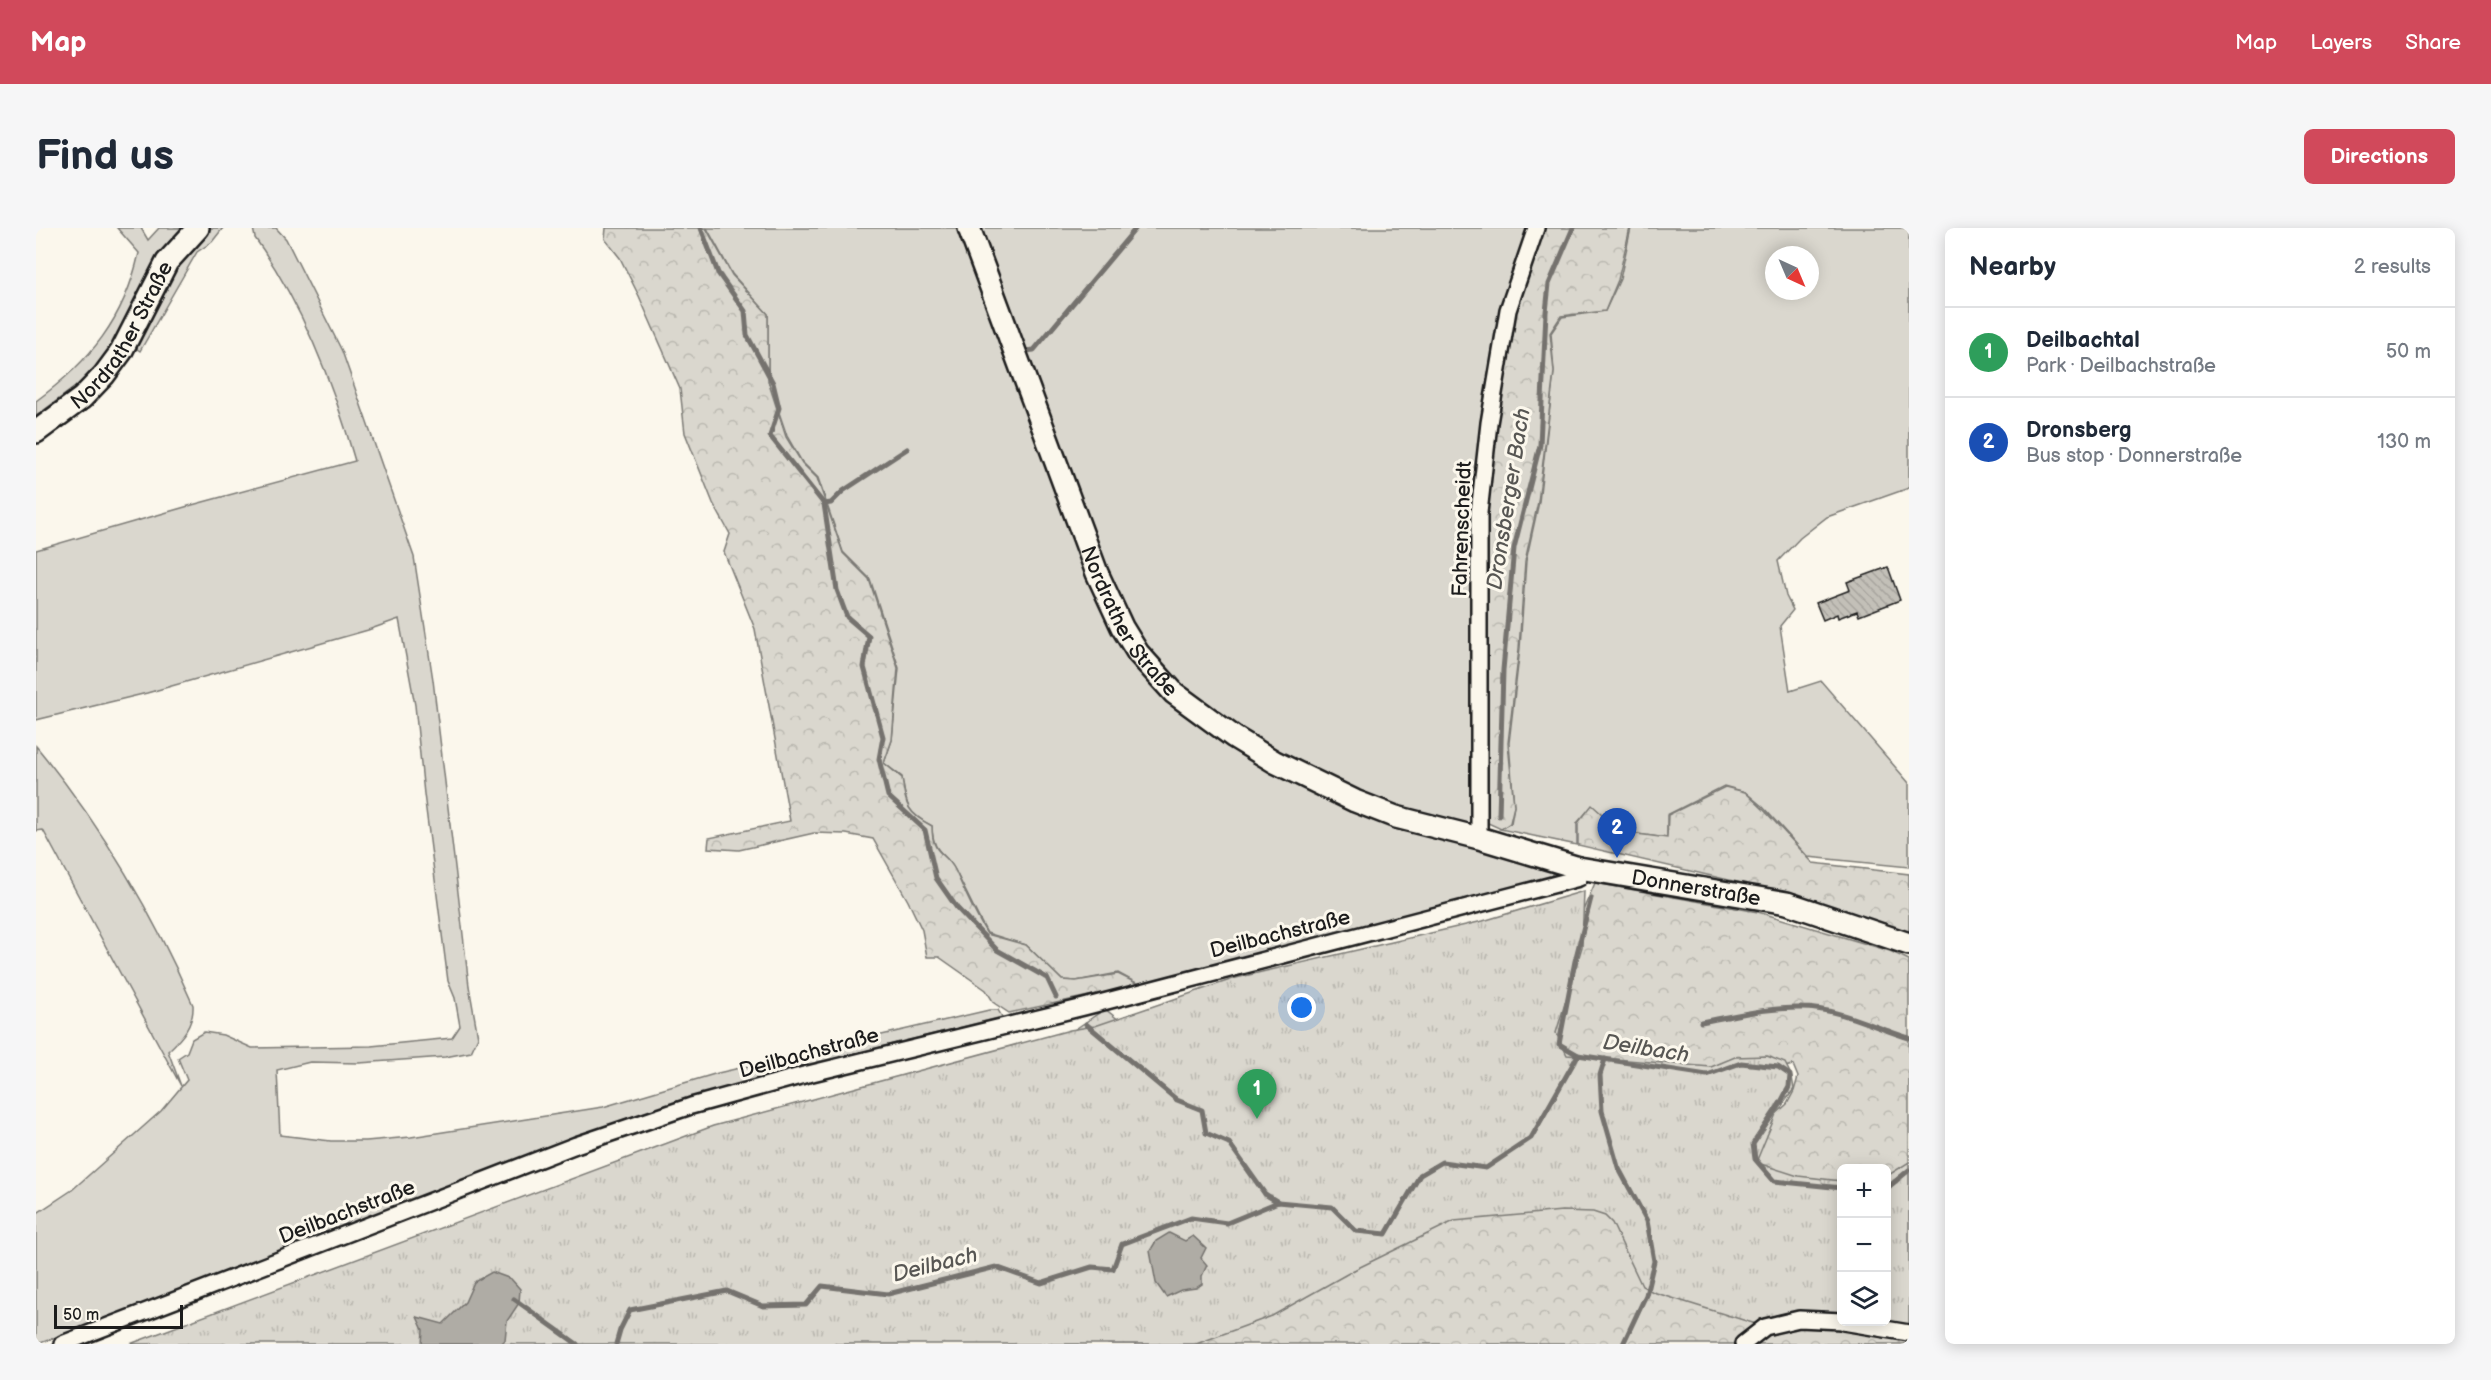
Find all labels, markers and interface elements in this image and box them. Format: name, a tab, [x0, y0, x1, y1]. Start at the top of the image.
text: Map	[30, 26, 86, 59]
text: Map	[2235, 30, 2277, 55]
text: Layers	[2310, 30, 2372, 55]
text: Share	[2405, 30, 2461, 55]
button: Directions	[2304, 129, 2455, 184]
text: Find us	[36, 131, 174, 182]
north arrow	[1765, 246, 1819, 300]
text: Nearby	[1969, 252, 2056, 283]
text: 2 results	[2354, 255, 2431, 279]
street label: Nordrather Straße	[66, 257, 178, 415]
text: Deilbachtal	[2026, 327, 2140, 354]
text: 1	[1984, 340, 1993, 364]
text: 50 m	[2386, 340, 2431, 364]
text: Park · Deilbachstraße	[2026, 354, 2216, 378]
water label: Dronsberger Bach	[1481, 406, 1537, 592]
text: Dronsberg	[2026, 417, 2132, 444]
text: 2	[1983, 430, 1994, 454]
text: 130 m	[2377, 430, 2431, 454]
text: Bus stop · Donnerstraße	[2026, 444, 2242, 468]
street label: Fahrenscheidt	[1447, 460, 1477, 597]
street label: Nordrather Straße	[1076, 543, 1183, 701]
pin: 2	[1598, 808, 1636, 858]
street label: Donnerstraße	[1629, 865, 1763, 911]
street label: Deilbachstraße	[1207, 904, 1353, 964]
your location	[1287, 993, 1316, 1022]
street label: Deilbachstraße	[736, 1022, 882, 1084]
water label: Deilbach	[1601, 1029, 1691, 1069]
pin: 1	[1238, 1070, 1276, 1119]
map controls	[1837, 1164, 1891, 1326]
button: +	[1837, 1164, 1891, 1218]
street label: Deilbachstraße	[275, 1175, 419, 1249]
button: −	[1837, 1218, 1891, 1272]
water label: Deilbach	[890, 1241, 980, 1289]
button: layers	[1837, 1272, 1891, 1326]
scale bar	[54, 1302, 183, 1330]
text: 50 m	[63, 1306, 99, 1325]

